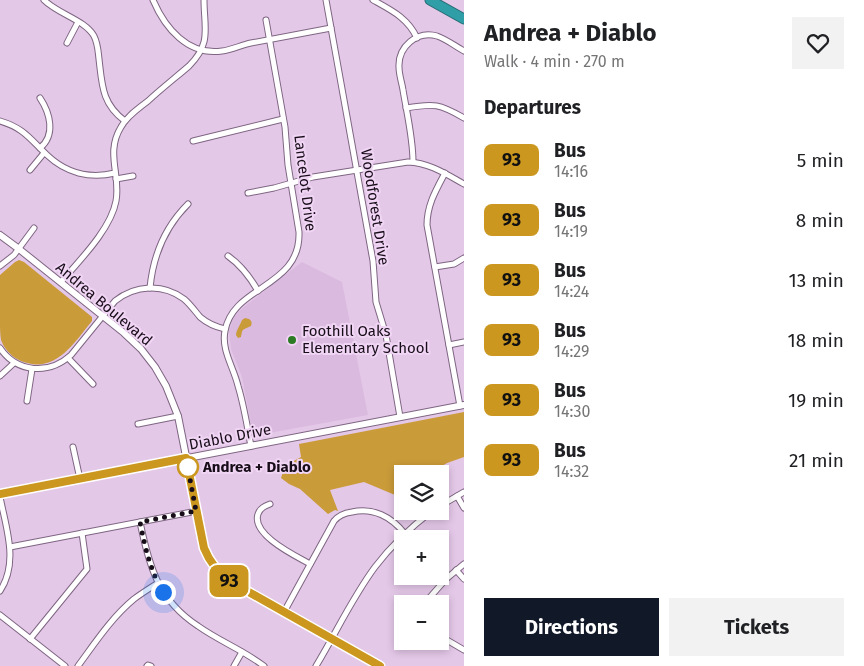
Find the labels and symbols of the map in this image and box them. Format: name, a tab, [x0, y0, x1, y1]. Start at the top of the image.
street label: Lancelot Drive	[290, 134, 320, 232]
street label: Woodforest Drive	[357, 148, 393, 266]
street label: Andrea Boulevard	[52, 258, 156, 350]
place label: Foothill Oaks Elementary School	[302, 322, 430, 357]
marker: Foothill Oaks Elementary School	[286, 334, 298, 346]
street label: Diablo Drive	[187, 420, 273, 454]
marker: Andrea + Diablo	[177, 456, 199, 478]
place label: Andrea + Diablo	[202, 458, 311, 476]
line badge: 93	[206, 565, 252, 597]
your location	[151, 580, 176, 605]

